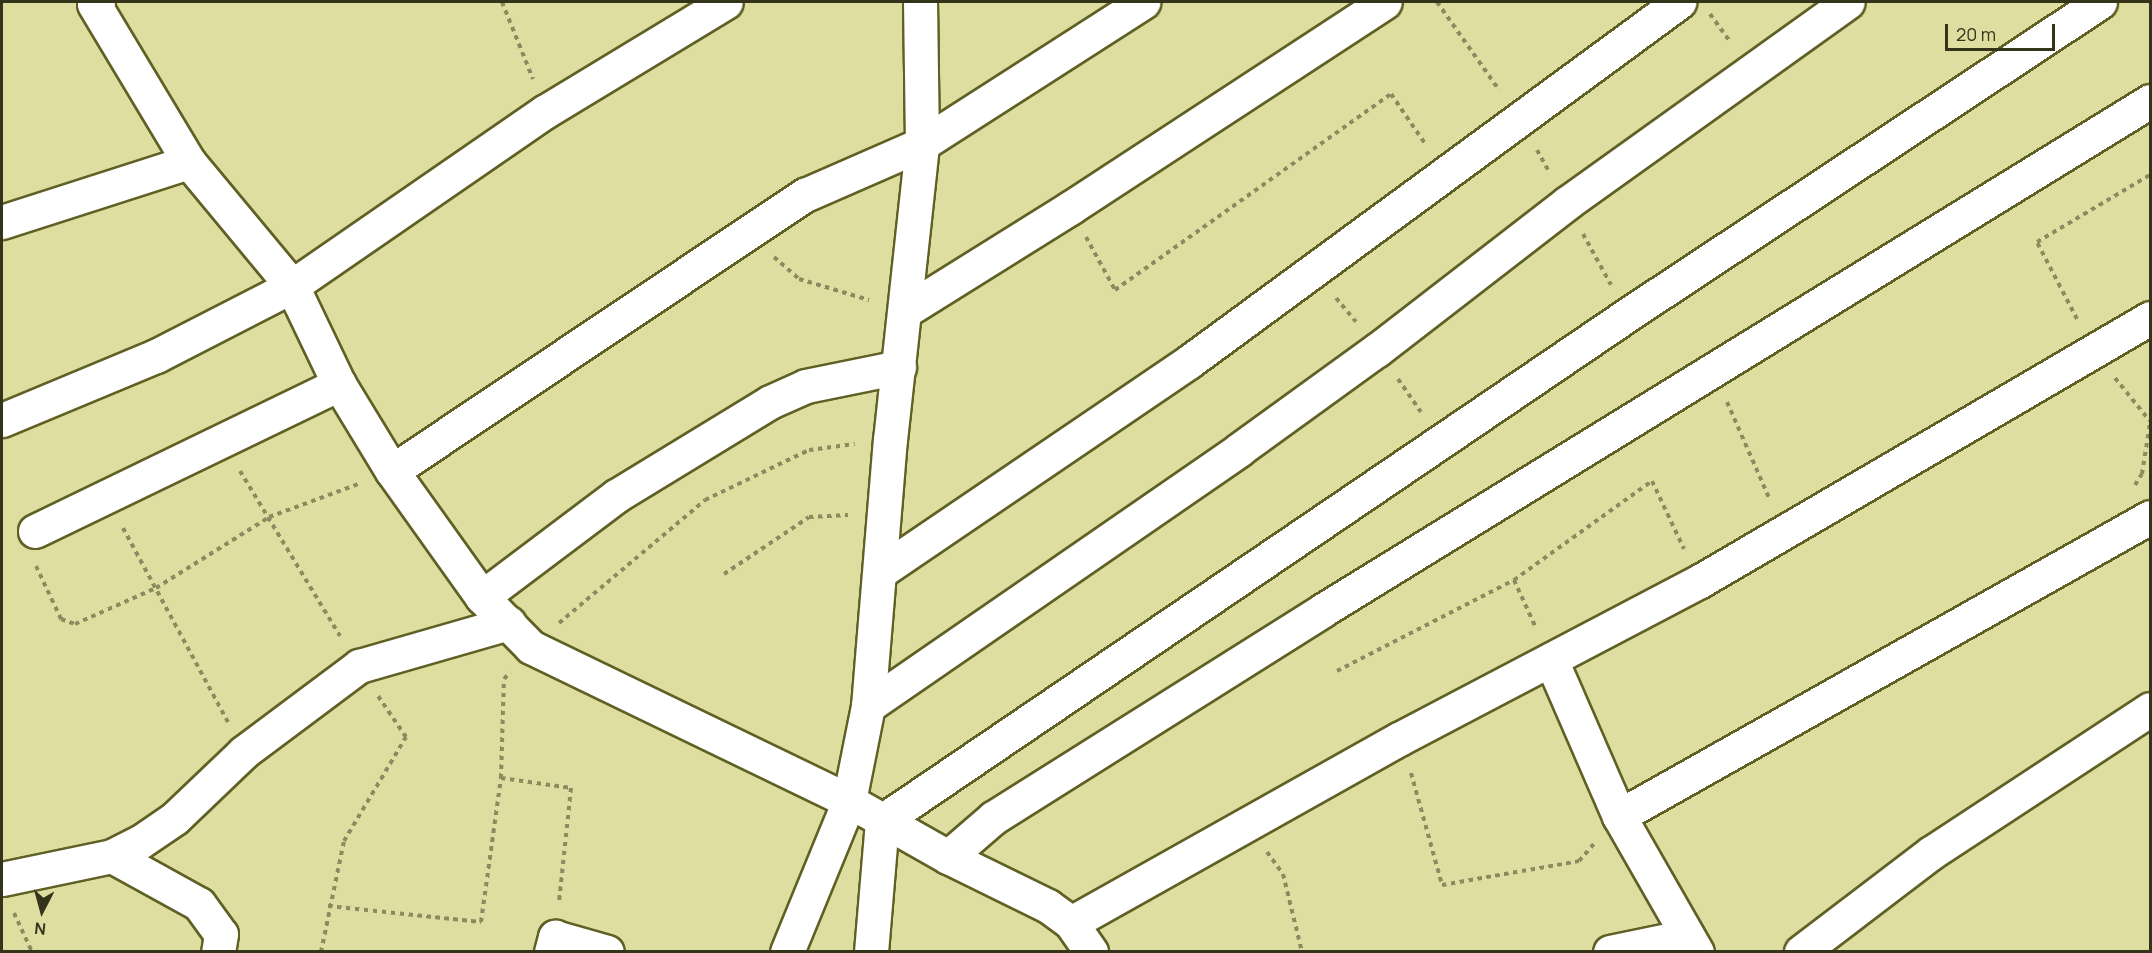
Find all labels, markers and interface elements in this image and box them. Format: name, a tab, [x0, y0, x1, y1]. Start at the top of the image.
scale bar	[1948, 12, 2058, 50]
text: 20 m	[1956, 22, 1996, 46]
north arrow	[12, 881, 72, 941]
text: N	[33, 917, 47, 940]

